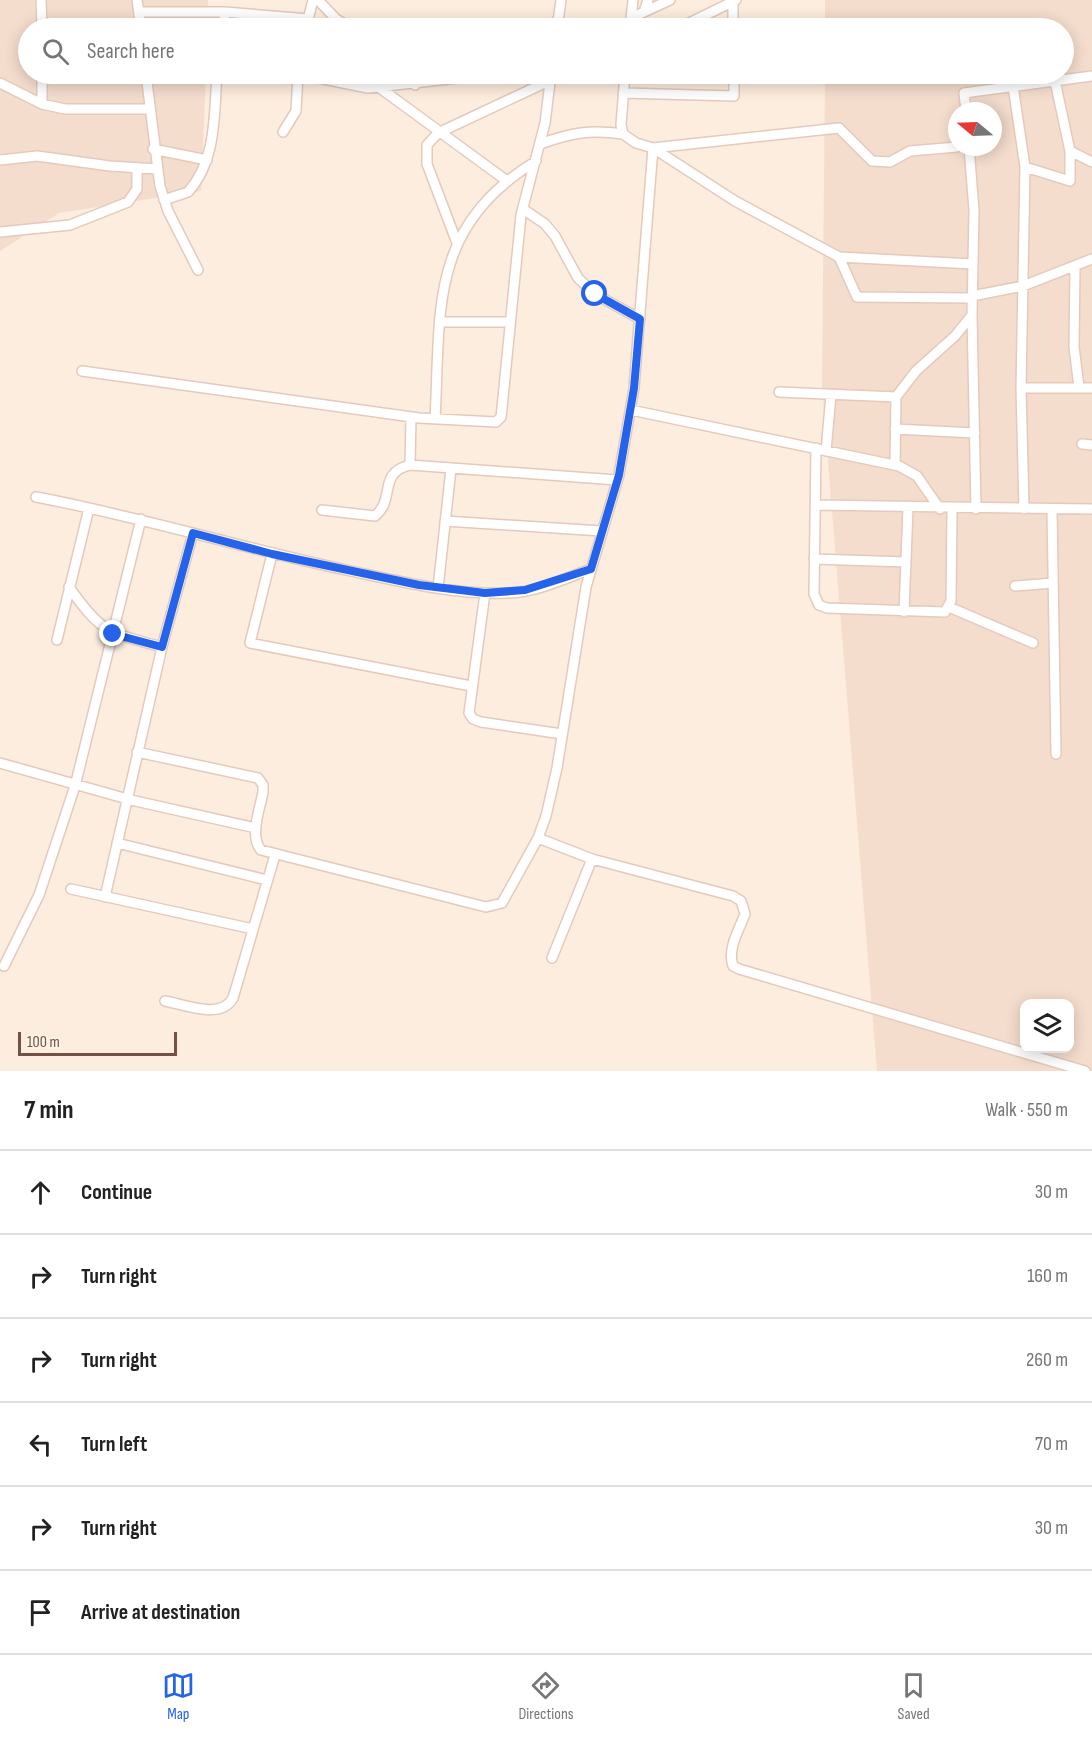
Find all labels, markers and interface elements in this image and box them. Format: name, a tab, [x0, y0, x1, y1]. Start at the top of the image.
search box	[18, 18, 1074, 84]
icon: search	[39, 35, 72, 68]
text: Search here	[87, 38, 174, 65]
north arrow	[948, 102, 1002, 156]
route start	[581, 280, 607, 306]
route end	[99, 620, 125, 646]
map controls	[1020, 999, 1074, 1053]
button: layers	[1020, 999, 1074, 1053]
scale bar	[18, 1029, 177, 1056]
text: 100 m	[27, 1033, 60, 1052]
text: 7 min	[24, 1095, 73, 1126]
text: Walk · 550 m	[985, 1098, 1068, 1122]
icon: ahead	[24, 1176, 57, 1209]
text: Continue	[81, 1179, 152, 1206]
text: 30 m	[1035, 1180, 1068, 1204]
icon: right	[24, 1260, 57, 1293]
text: Turn right	[81, 1263, 157, 1290]
text: 160 m	[1027, 1264, 1068, 1288]
icon: right	[24, 1344, 57, 1377]
text: Turn right	[81, 1347, 157, 1374]
text: 260 m	[1026, 1348, 1068, 1372]
icon: left	[24, 1428, 57, 1461]
text: Turn left	[81, 1431, 147, 1458]
text: 70 m	[1035, 1432, 1068, 1456]
icon: right	[24, 1512, 57, 1545]
text: Turn right	[81, 1515, 157, 1542]
text: 30 m	[1035, 1516, 1068, 1540]
icon: arrive	[24, 1596, 57, 1629]
text: Arrive at destination	[81, 1599, 240, 1626]
tab: Map	[162, 1669, 195, 1724]
tab: Directions	[518, 1669, 574, 1724]
tab: Saved	[897, 1669, 930, 1724]

